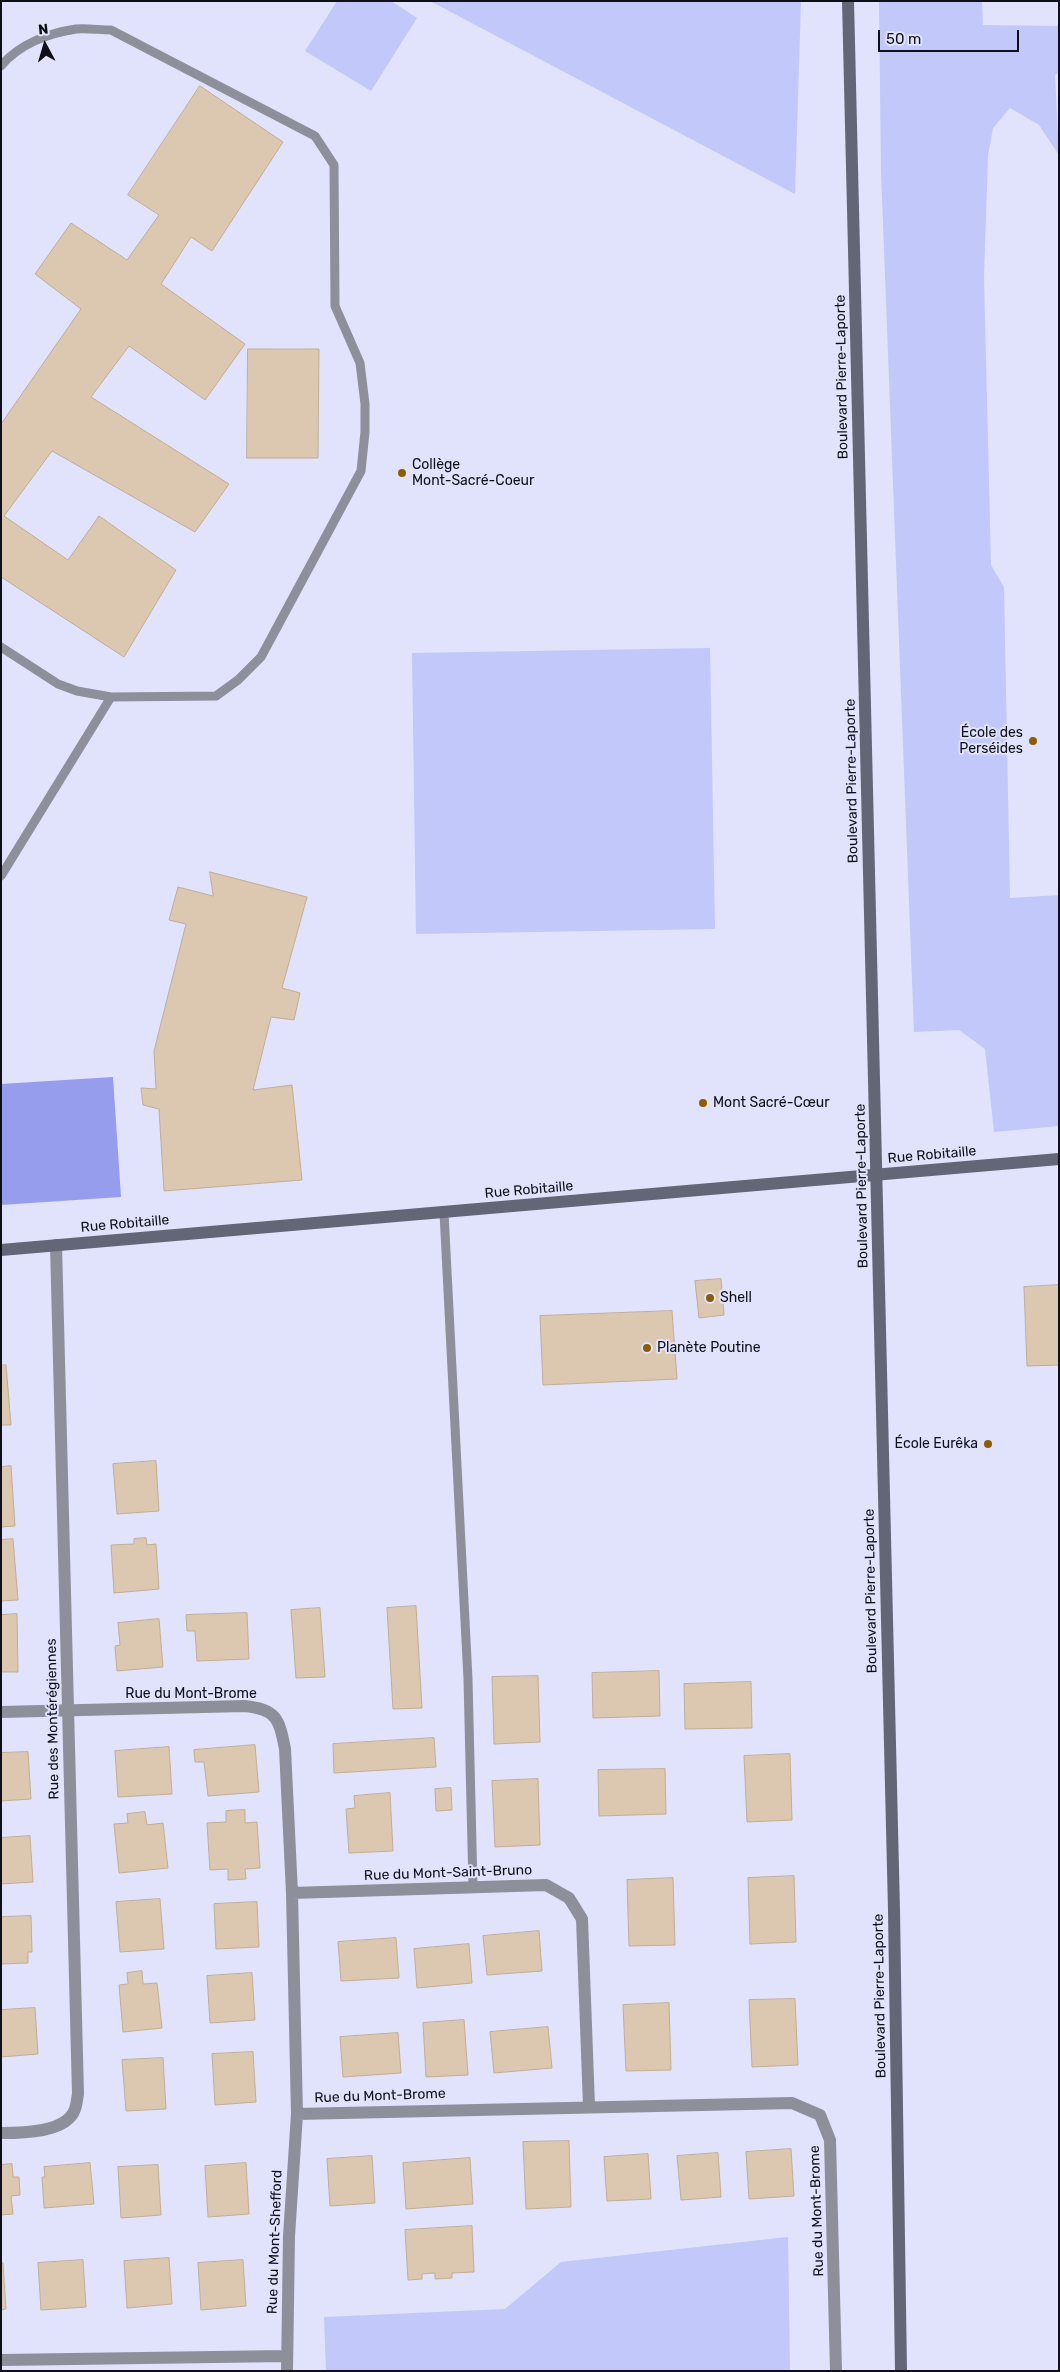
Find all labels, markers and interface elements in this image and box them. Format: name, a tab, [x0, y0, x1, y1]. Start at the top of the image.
north arrow	[20, 20, 70, 70]
scale bar	[880, 20, 1021, 52]
text: N	[37, 21, 49, 39]
text: 50 m	[886, 30, 921, 48]
street label: Boulevard Pierre-Laporte	[832, 294, 852, 460]
place label: Collège Mont-Sacré-Coeur	[412, 457, 534, 490]
marker: Collège Mont-Sacré-Coeur	[396, 467, 408, 479]
street label: Boulevard Pierre-Laporte	[842, 698, 862, 864]
place label: École des Perséides	[959, 725, 1023, 758]
marker: École des Perséides	[1027, 735, 1039, 747]
place label: Mont Sacré-Cœur	[713, 1095, 830, 1111]
marker: Mont Sacré-Cœur	[697, 1097, 709, 1109]
street label: Boulevard Pierre-Laporte	[852, 1103, 872, 1269]
street label: Rue Robitaille	[887, 1143, 977, 1167]
street label: Rue Robitaille	[484, 1178, 574, 1202]
street label: Rue Robitaille	[80, 1212, 170, 1236]
place label: Shell	[720, 1290, 752, 1306]
marker: Shell	[704, 1292, 716, 1304]
place label: Planète Poutine	[657, 1340, 761, 1356]
marker: Planète Poutine	[641, 1342, 653, 1354]
place label: École Eurêka	[894, 1436, 978, 1452]
marker: École Eurêka	[982, 1438, 994, 1450]
street label: Boulevard Pierre-Laporte	[861, 1508, 881, 1674]
street label: Rue des Montérégiennes	[43, 1638, 63, 1800]
street label: Rue du Mont-Brome	[125, 1686, 257, 1702]
street label: Rue du Mont-Saint-Bruno	[364, 1862, 532, 1884]
street label: Boulevard Pierre-Laporte	[870, 1913, 890, 2079]
street label: Rue du Mont-Brome	[314, 2085, 446, 2107]
street label: Rue du Mont-Brome	[806, 2145, 828, 2277]
street label: Rue du Mont-Shefford	[264, 2169, 286, 2315]

